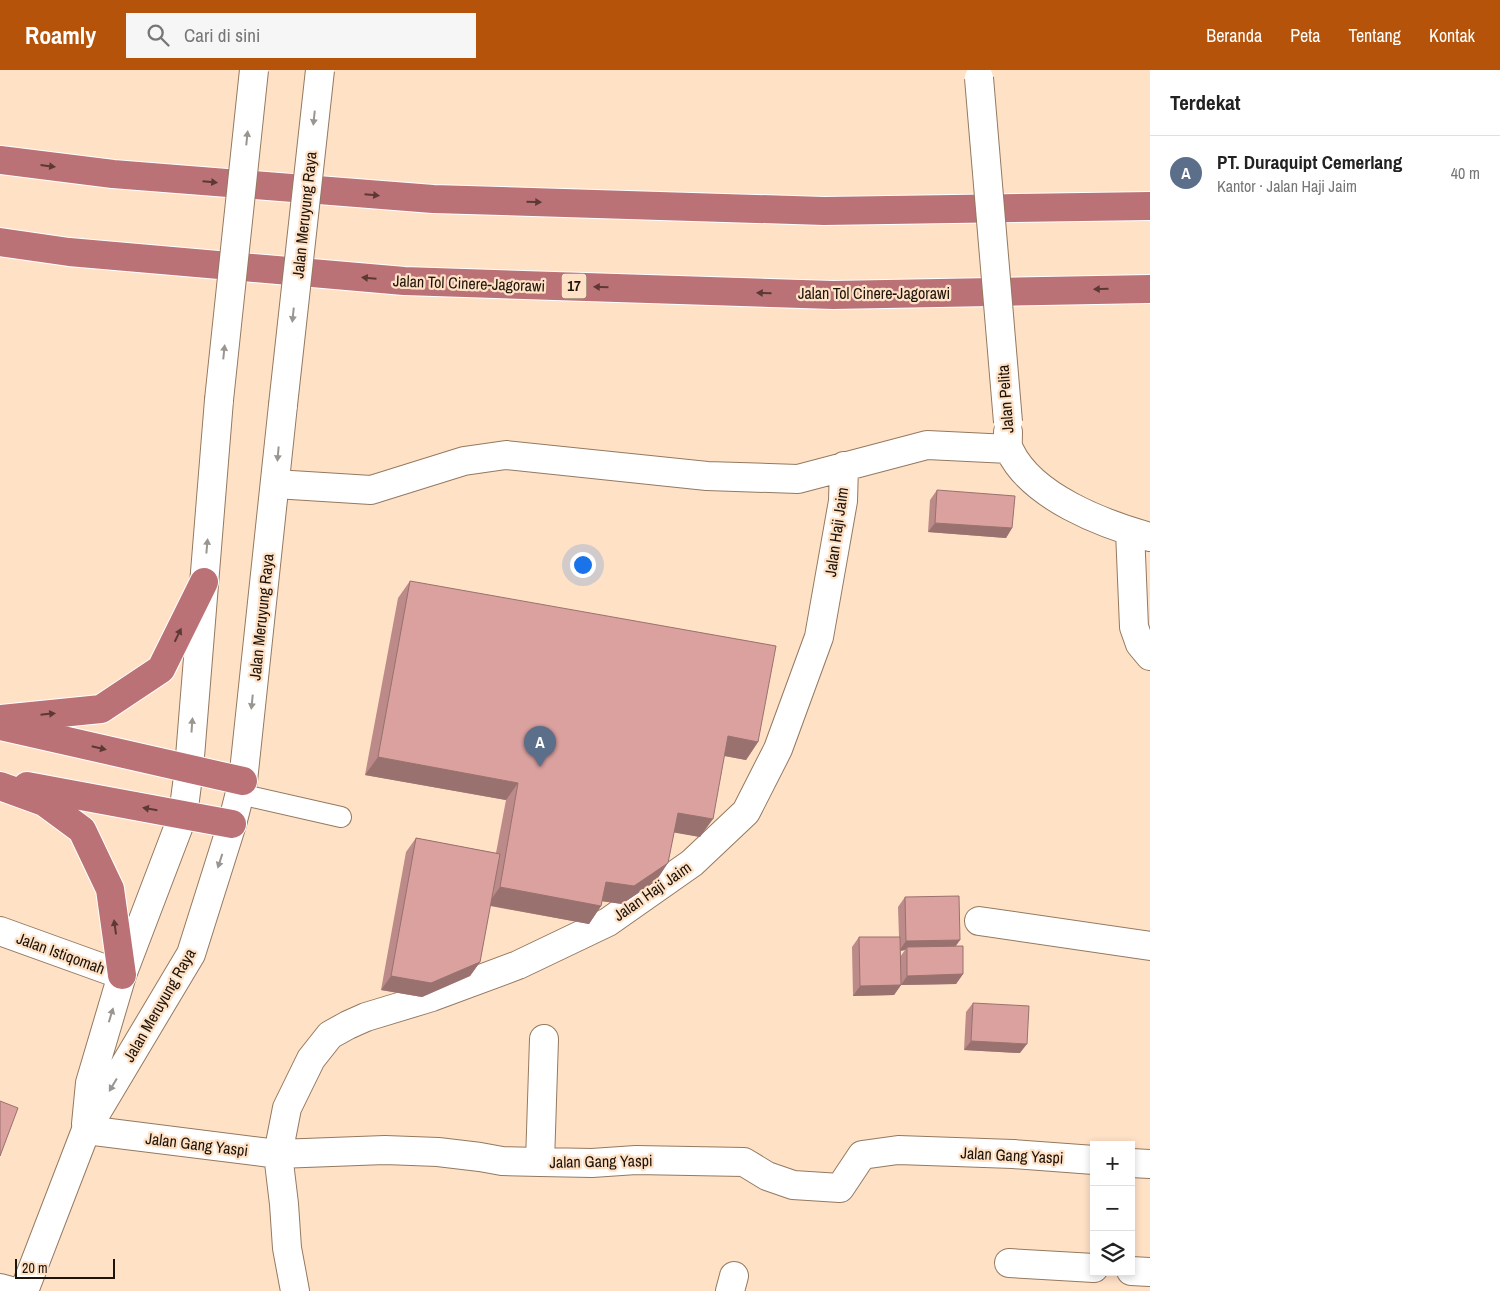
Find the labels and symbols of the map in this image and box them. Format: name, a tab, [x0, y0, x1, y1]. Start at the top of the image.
one-way arrow	[310, 111, 318, 127]
one-way arrow	[243, 130, 251, 146]
street label: Jalan Meruyung Raya	[286, 150, 322, 280]
one-way arrow	[41, 162, 57, 170]
one-way arrow	[202, 178, 218, 186]
one-way arrow	[364, 191, 380, 199]
one-way arrow	[527, 199, 543, 207]
street label: Jalan Tol Cinere-Jagorawi	[393, 269, 545, 297]
one-way arrow	[361, 274, 377, 282]
road number: 17	[562, 274, 586, 298]
street label: Jalan Tol Cinere-Jagorawi	[798, 282, 950, 304]
one-way arrow	[593, 283, 609, 291]
one-way arrow	[1093, 286, 1109, 294]
one-way arrow	[756, 288, 772, 296]
one-way arrow	[289, 307, 297, 323]
one-way arrow	[220, 343, 228, 359]
street label: Jalan Pelita	[992, 363, 1018, 434]
one-way arrow	[274, 446, 282, 462]
street label: Jalan Haji Jaim	[819, 486, 853, 578]
one-way arrow	[203, 538, 211, 554]
street label: Jalan Meruyung Raya	[243, 552, 279, 682]
your location	[570, 552, 596, 578]
one-way arrow	[174, 628, 182, 642]
one-way arrow	[248, 695, 256, 711]
one-way arrow	[41, 710, 57, 718]
one-way arrow	[189, 717, 197, 733]
pin: A	[524, 726, 556, 767]
one-way arrow	[91, 744, 106, 752]
one-way arrow	[142, 804, 158, 812]
one-way arrow	[216, 854, 224, 869]
street label: Jalan Haji Jaim	[609, 856, 695, 926]
one-way arrow	[111, 919, 119, 935]
street label: Jalan Istiqomah	[14, 927, 108, 979]
street label: Jalan Meruyung Raya	[118, 944, 201, 1066]
one-way arrow	[107, 1007, 115, 1022]
one-way arrow	[108, 1078, 117, 1091]
street label: Jalan Gang Yaspi	[144, 1127, 250, 1161]
street label: Jalan Gang Yaspi	[960, 1141, 1064, 1169]
street label: Jalan Gang Yaspi	[549, 1149, 653, 1173]
scale bar	[15, 1256, 115, 1279]

